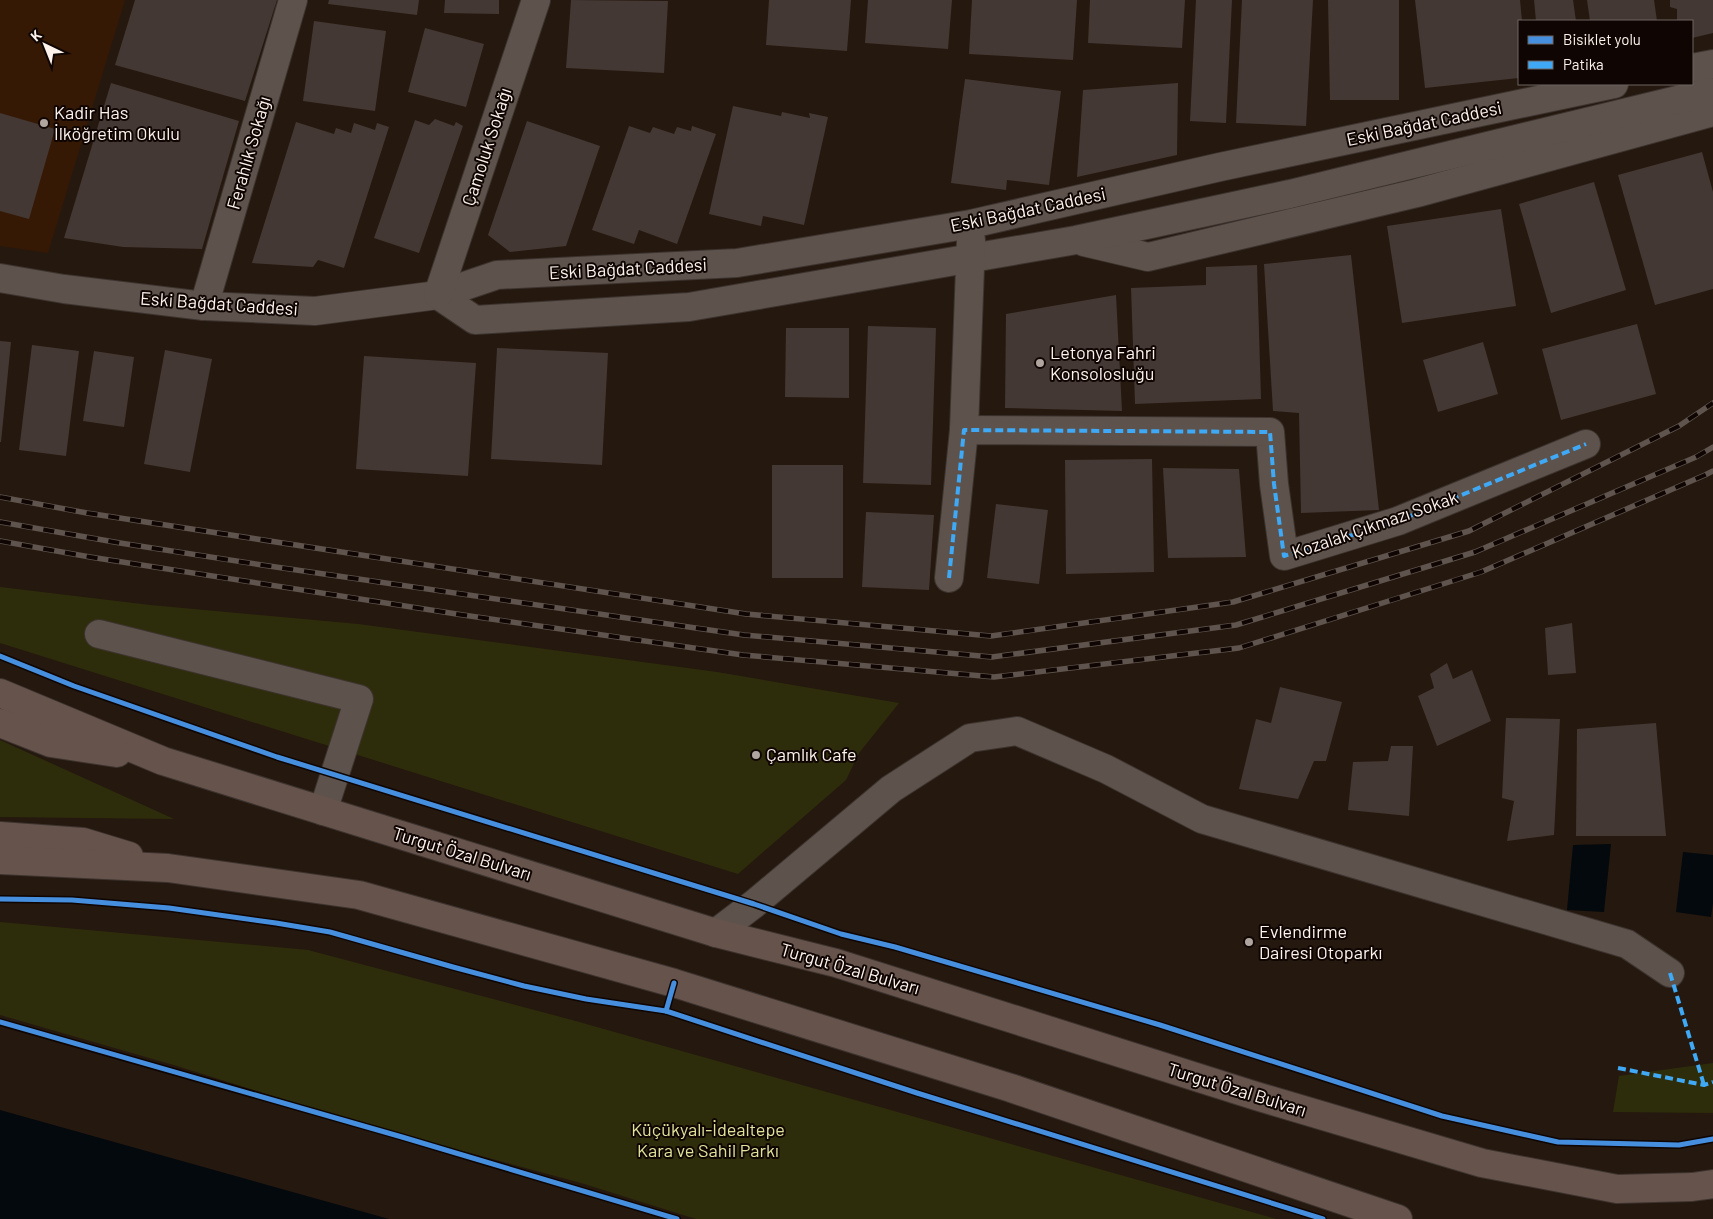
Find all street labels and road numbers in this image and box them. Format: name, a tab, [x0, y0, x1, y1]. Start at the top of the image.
street label: Çamoluk Sokağı	[457, 85, 515, 208]
street label: Ferahlık Sokağı	[221, 93, 275, 212]
street label: Eski Bağdat Caddesi	[1344, 96, 1503, 150]
street label: Eski Bağdat Caddesi	[948, 182, 1107, 236]
street label: Eski Bağdat Caddesi	[548, 253, 708, 283]
street label: Eski Bağdat Caddesi	[139, 287, 299, 319]
street label: Kozalak Çıkmazı Sokak	[1289, 485, 1461, 563]
street label: Turgut Özal Bulvarı	[390, 822, 534, 885]
street label: Turgut Özal Bulvarı	[778, 938, 922, 998]
street label: Turgut Özal Bulvarı	[1165, 1058, 1309, 1121]

